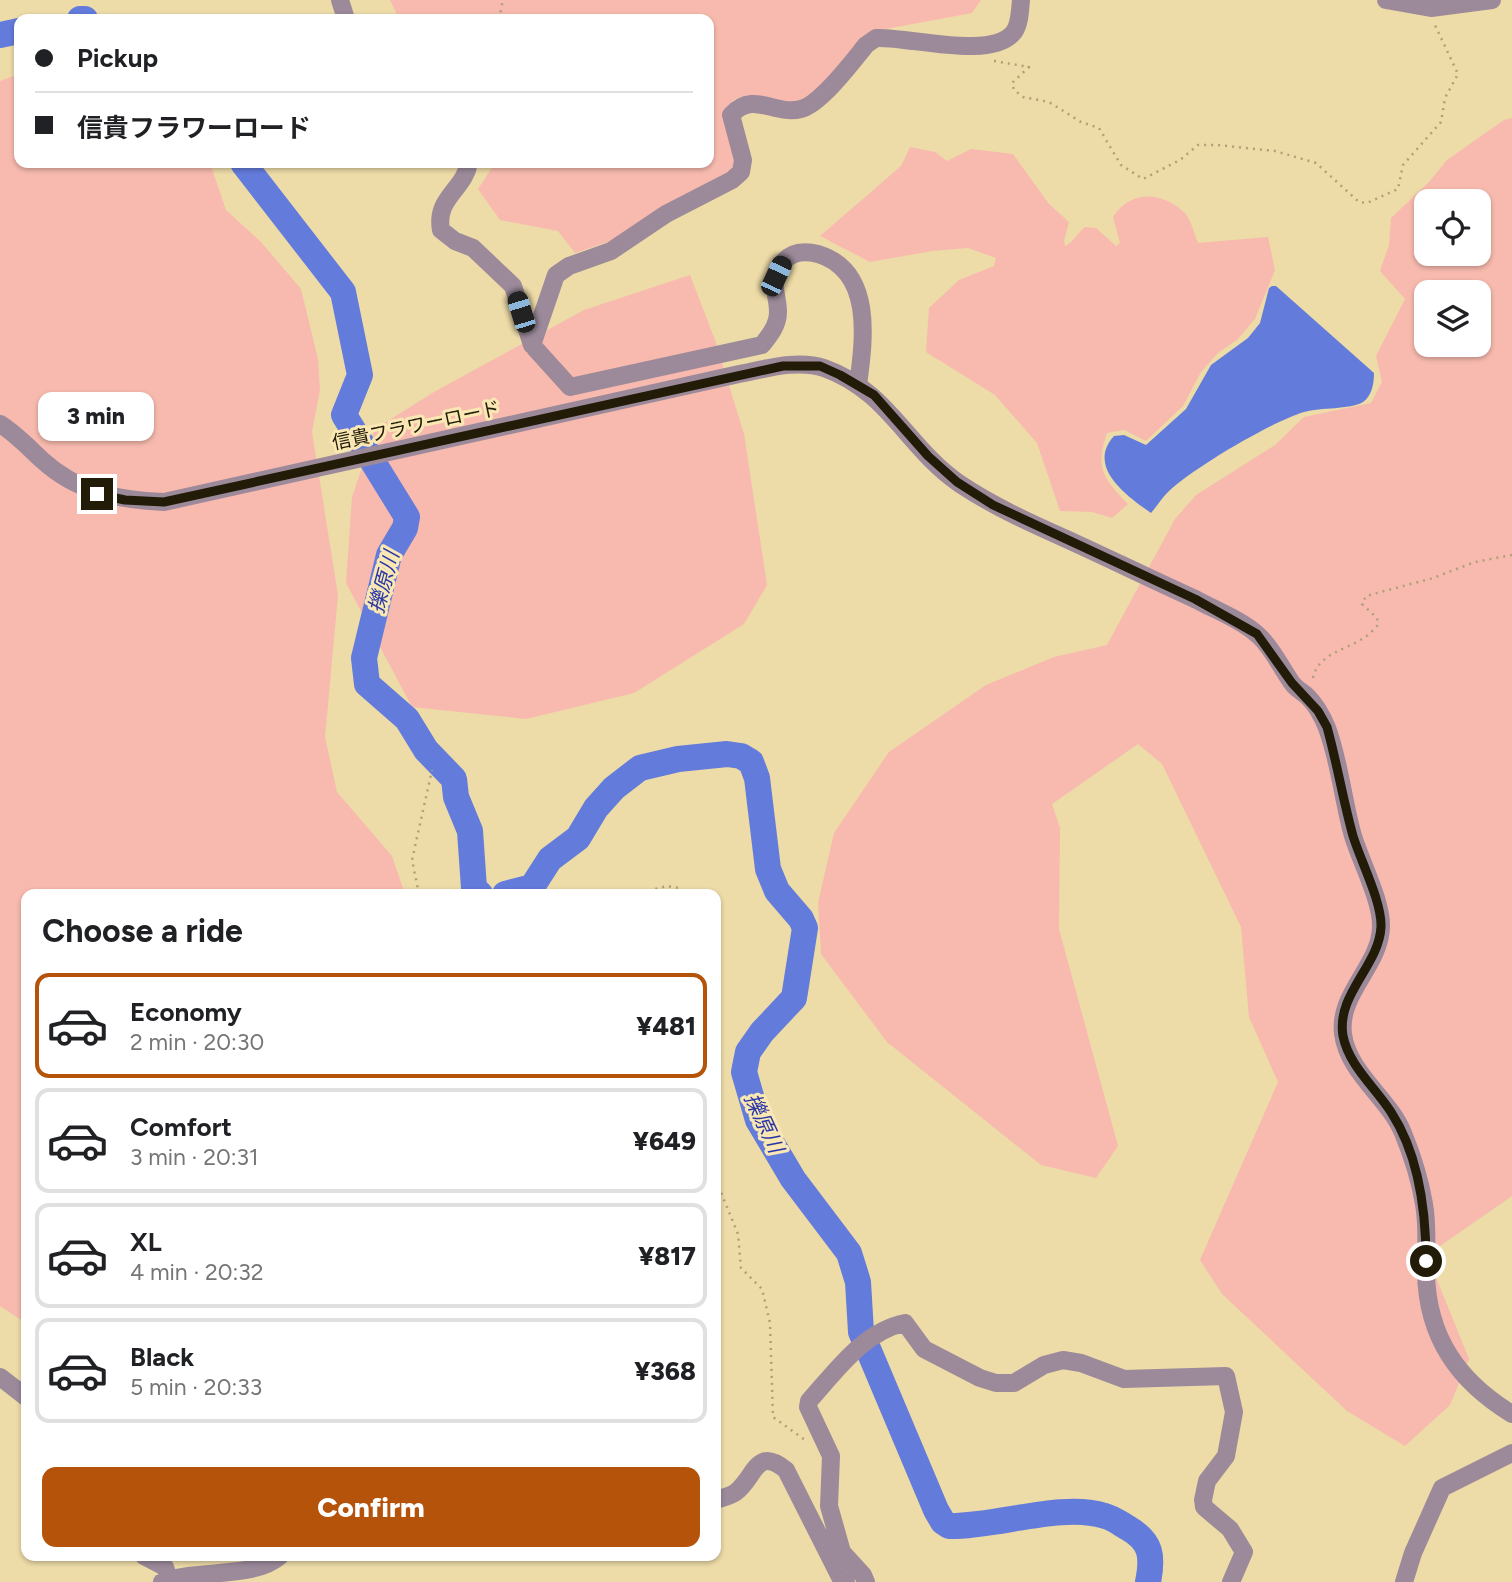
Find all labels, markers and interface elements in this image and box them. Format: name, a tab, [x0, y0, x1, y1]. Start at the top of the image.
text: Pickup	[77, 42, 158, 74]
text: 信貴フラワーロード	[77, 112, 311, 144]
map controls	[1414, 189, 1491, 357]
button: locate	[1414, 189, 1491, 266]
car	[758, 253, 795, 299]
button: layers	[1414, 280, 1491, 357]
car	[505, 289, 538, 335]
callout: 3 min	[39, 392, 155, 442]
street label: 信貴フラワーロード	[330, 396, 502, 455]
text: 3 min	[67, 402, 125, 430]
route end	[81, 478, 113, 510]
water label: 擽原川	[363, 546, 404, 616]
text: Choose a ride	[42, 912, 243, 950]
icon: car	[46, 994, 109, 1057]
text: Economy	[130, 996, 242, 1028]
text: ¥481	[636, 1010, 696, 1042]
text: 2 min · 20:30	[130, 1028, 264, 1056]
water label: 擽原川	[740, 1089, 790, 1158]
icon: car	[46, 1109, 109, 1172]
text: Comfort	[130, 1111, 232, 1143]
text: ¥649	[633, 1125, 696, 1157]
text: 3 min · 20:31	[130, 1143, 259, 1171]
icon: car	[46, 1224, 109, 1287]
text: XL	[130, 1226, 162, 1258]
text: ¥817	[638, 1240, 696, 1272]
route start	[1410, 1245, 1442, 1277]
text: 4 min · 20:32	[130, 1258, 264, 1286]
icon: car	[46, 1339, 109, 1402]
text: Black	[130, 1341, 194, 1373]
text: ¥368	[634, 1355, 696, 1387]
text: 5 min · 20:33	[130, 1373, 262, 1401]
button: Confirm	[42, 1467, 700, 1547]

